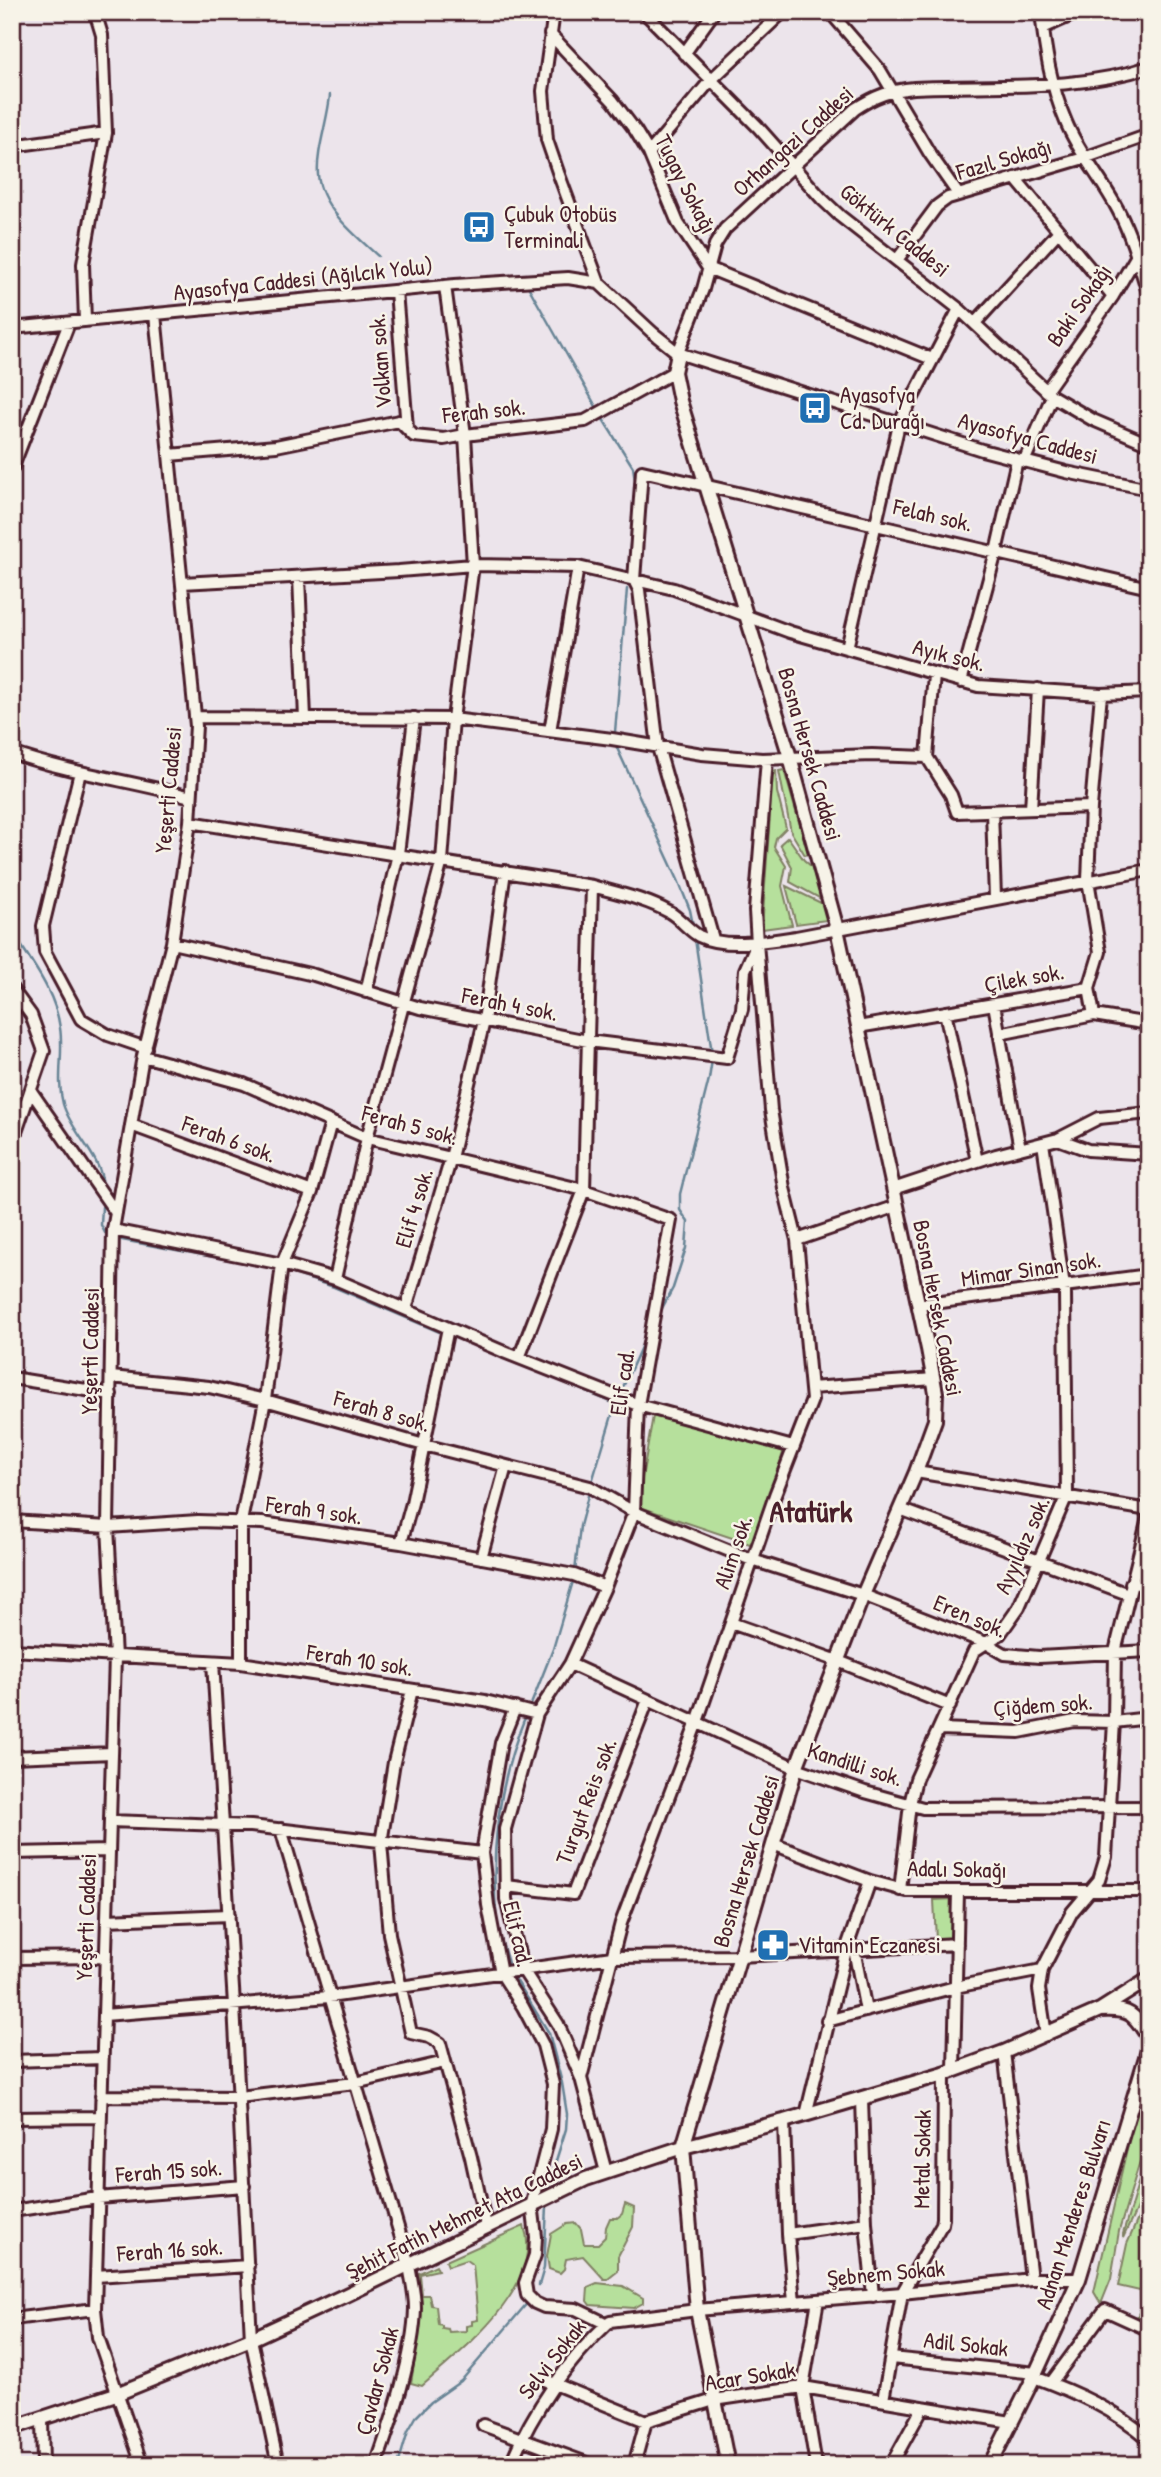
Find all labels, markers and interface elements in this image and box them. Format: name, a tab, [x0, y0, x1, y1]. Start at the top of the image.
street label: Orhangazi Caddesi	[725, 78, 860, 203]
street label: Tugay Sokağı	[648, 129, 725, 239]
street label: Fazıl Sokağı	[952, 130, 1055, 187]
street label: Göktürk Caddesi	[834, 176, 957, 284]
place label: Çubuk Otobüs Terminali	[504, 198, 617, 255]
bus stop icon: Çubuk Otobüs Terminali	[460, 208, 498, 246]
street label: Ayasofya Caddesi (Ağılcık Yolu)	[172, 249, 434, 308]
street label: Baki Sokağı	[1039, 257, 1118, 352]
street label: Volkan sok.	[361, 312, 398, 410]
place label: Ayasofya Cd. Durağı	[840, 379, 925, 436]
bus stop icon: Ayasofya Cd. Durağı	[796, 389, 834, 427]
street label: Ferah sok.	[440, 391, 527, 430]
street label: Ayasofya Caddesi	[955, 404, 1101, 471]
street label: Felah sok.	[889, 490, 976, 539]
street label: Ayık sok.	[910, 631, 989, 678]
street label: Bosna Hersek Caddesi	[771, 664, 850, 844]
street label: Yeşerti Caddesi	[147, 725, 188, 855]
street label: Çilek sok.	[982, 955, 1066, 1000]
street label: Ferah 4 sok.	[458, 979, 561, 1028]
street label: Ferah 5 sok.	[358, 1097, 462, 1152]
street label: Ferah 6 sok.	[177, 1107, 280, 1170]
street label: Elif 4 sok.	[387, 1164, 440, 1251]
street label: Bosna Hersek Caddesi	[906, 1217, 971, 1399]
street label: Mimar Sinan sok.	[959, 1243, 1103, 1294]
street label: Yeşerti Caddesi	[73, 1287, 106, 1415]
street label: Elif cad.	[602, 1347, 642, 1417]
street label: Ferah 8 sok.	[330, 1382, 434, 1439]
street label: Ferah 9 sok.	[263, 1487, 364, 1532]
district label: Atatürk	[769, 1491, 853, 1531]
street label: Ayyıldız sok.	[986, 1491, 1057, 1599]
street label: Alim sok.	[705, 1511, 760, 1593]
street label: Eren sok.	[929, 1586, 1011, 1645]
street label: Ferah 10 sok.	[304, 1636, 415, 1683]
street label: Çiğdem sok.	[992, 1686, 1094, 1723]
street label: Turgut Reis sok.	[547, 1733, 624, 1868]
street label: Kandilli sok.	[804, 1734, 907, 1793]
street label: Bosna Hersek Caddesi	[705, 1771, 786, 1951]
street label: Adalı Sokağı	[907, 1852, 1007, 1885]
street label: Yeşerti Caddesi	[68, 1853, 103, 1981]
street label: Elif cad.	[496, 1898, 541, 1970]
pharmacy icon: Vitamin Eczanesi	[754, 1926, 792, 1964]
place label: Vitamin Eczanesi	[798, 1929, 941, 1960]
street label: Metal Sokak	[905, 2109, 938, 2209]
street label: Adnan Menderes Bulvarı	[1027, 2115, 1118, 2313]
street label: Şehit Fatih Mehmet Ata Caddesi	[340, 2145, 587, 2286]
street label: Ferah 15 sok.	[114, 2151, 223, 2190]
street label: Ferah 16 sok.	[115, 2230, 224, 2269]
street label: Şebnem Sokak	[826, 2252, 946, 2293]
street label: Selvi Sokak	[511, 2312, 593, 2405]
street label: Çavdar Sokak	[347, 2323, 406, 2438]
street label: Adil Sokak	[922, 2324, 1010, 2363]
street label: Acar Sokak	[702, 2353, 798, 2398]

